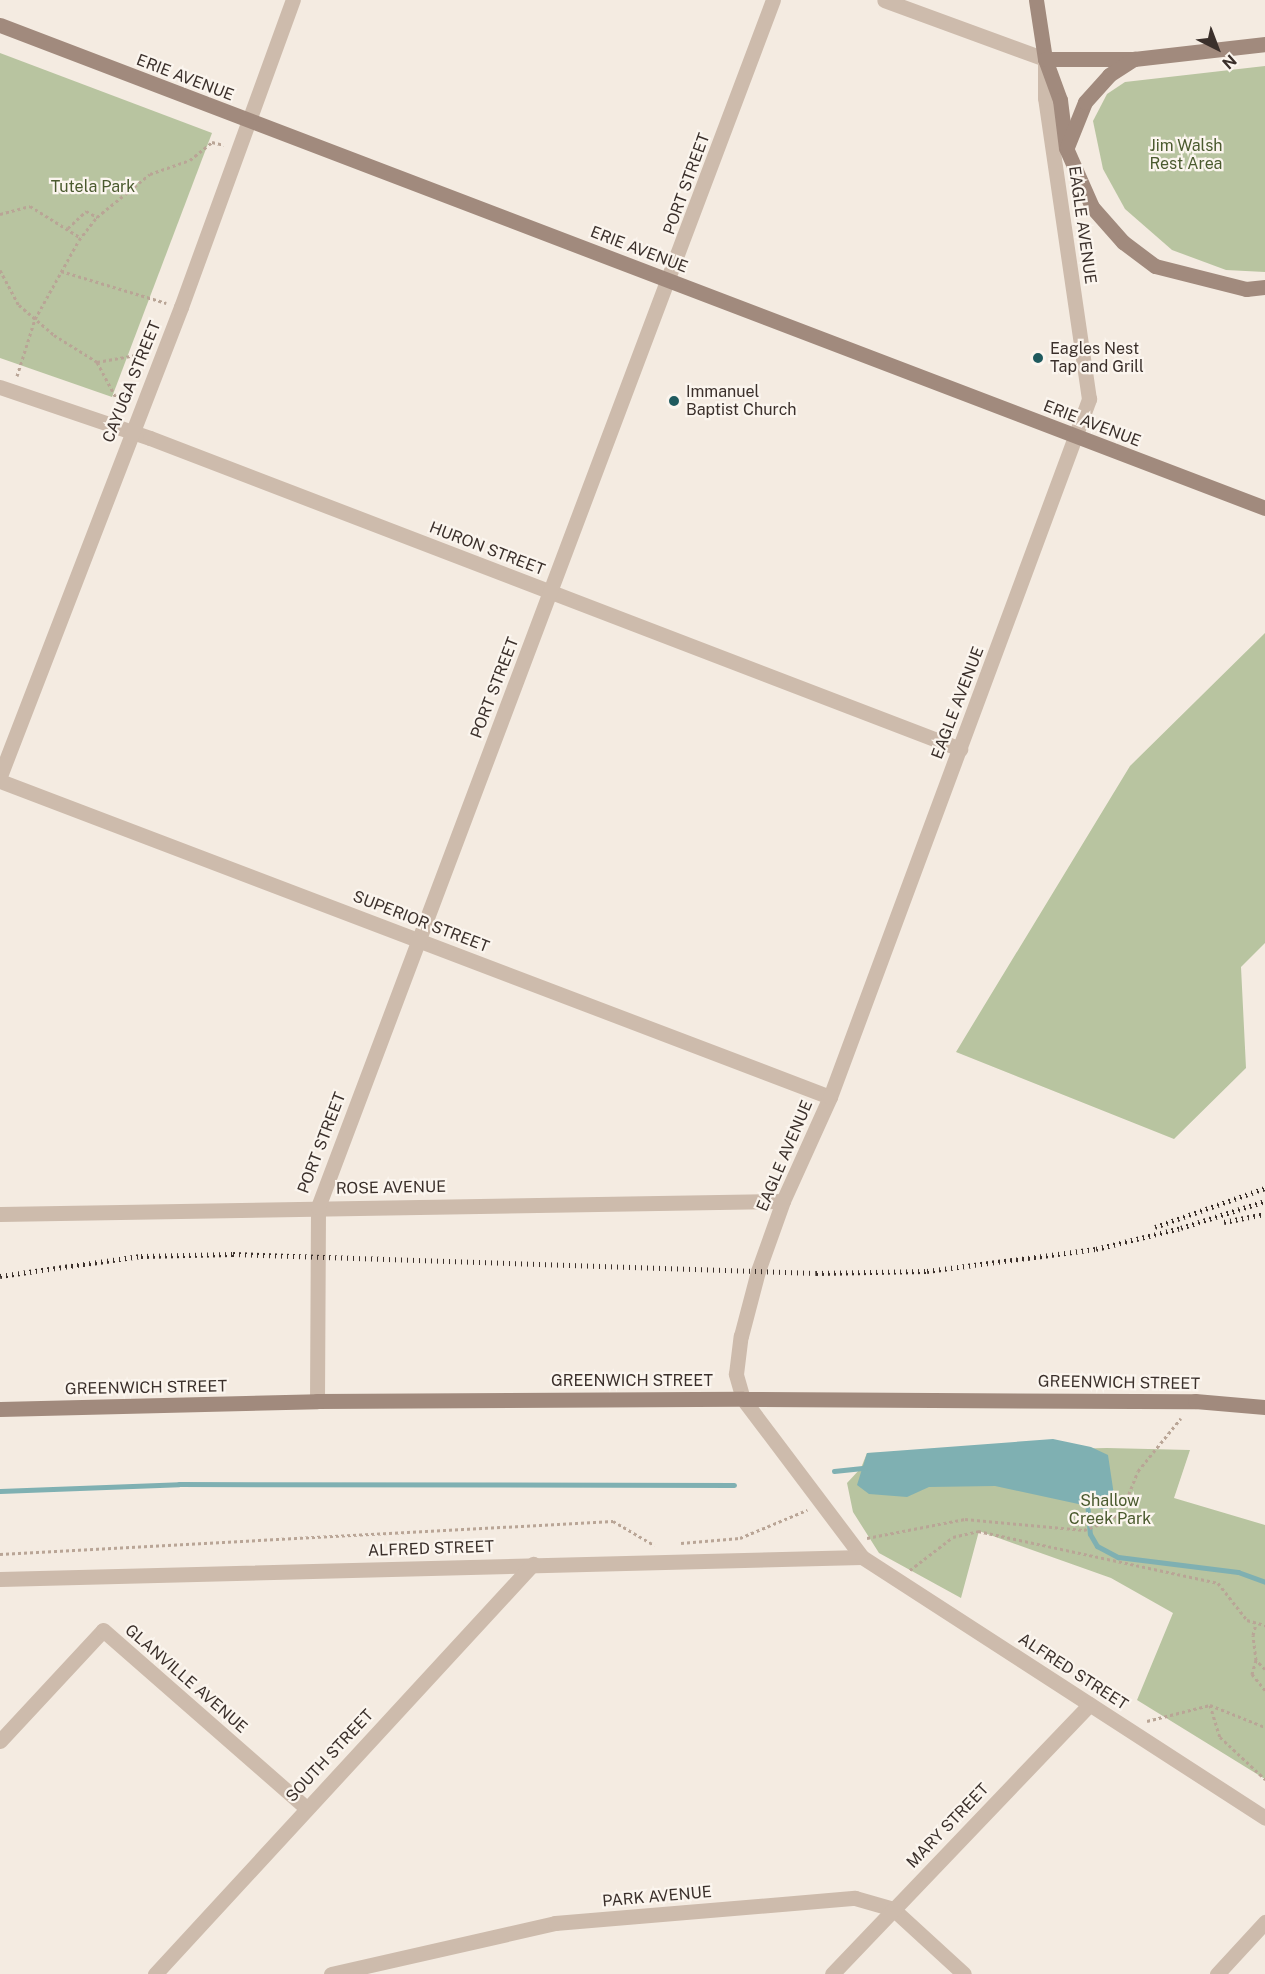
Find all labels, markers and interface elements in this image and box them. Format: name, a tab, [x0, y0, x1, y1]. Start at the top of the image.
north arrow	[1187, 18, 1247, 78]
text: N	[1218, 50, 1240, 73]
street label: ERIE AVENUE	[134, 51, 236, 105]
street label: PORT STREET	[660, 131, 714, 237]
park label: Jim Walsh Rest Area	[1149, 136, 1223, 174]
street label: EAGLE AVENUE	[1064, 165, 1100, 285]
park label: Tutela Park	[51, 177, 135, 197]
street label: ERIE AVENUE	[588, 223, 690, 277]
street label: CAYUGA STREET	[99, 318, 165, 446]
place label: Eagles Nest Tap and Grill	[1050, 339, 1144, 377]
marker: Eagles Nest Tap and Grill	[1031, 351, 1045, 365]
place label: Immanuel Baptist Church	[686, 382, 797, 420]
marker: Immanuel Baptist Church	[667, 394, 681, 408]
street label: ERIE AVENUE	[1041, 397, 1143, 451]
street label: HURON STREET	[426, 518, 548, 580]
street label: PORT STREET	[467, 635, 523, 741]
street label: EAGLE AVENUE	[928, 644, 988, 762]
street label: SUPERIOR STREET	[350, 887, 492, 957]
street label: PORT STREET	[294, 1090, 350, 1196]
street label: EAGLE AVENUE	[753, 1098, 817, 1214]
street label: ROSE AVENUE	[336, 1177, 446, 1199]
street label: GREENWICH STREET	[551, 1371, 713, 1391]
street label: GREENWICH STREET	[1038, 1372, 1200, 1394]
street label: GREENWICH STREET	[65, 1377, 227, 1399]
park label: Shallow Creek Park	[1069, 1491, 1151, 1529]
street label: ALFRED STREET	[367, 1537, 495, 1561]
street label: GLANVILLE AVENUE	[121, 1621, 251, 1737]
street label: ALFRED STREET	[1015, 1630, 1131, 1714]
street label: SOUTH STREET	[282, 1706, 378, 1806]
street label: MARY STREET	[903, 1780, 993, 1872]
street label: PARK AVENUE	[602, 1883, 712, 1911]

